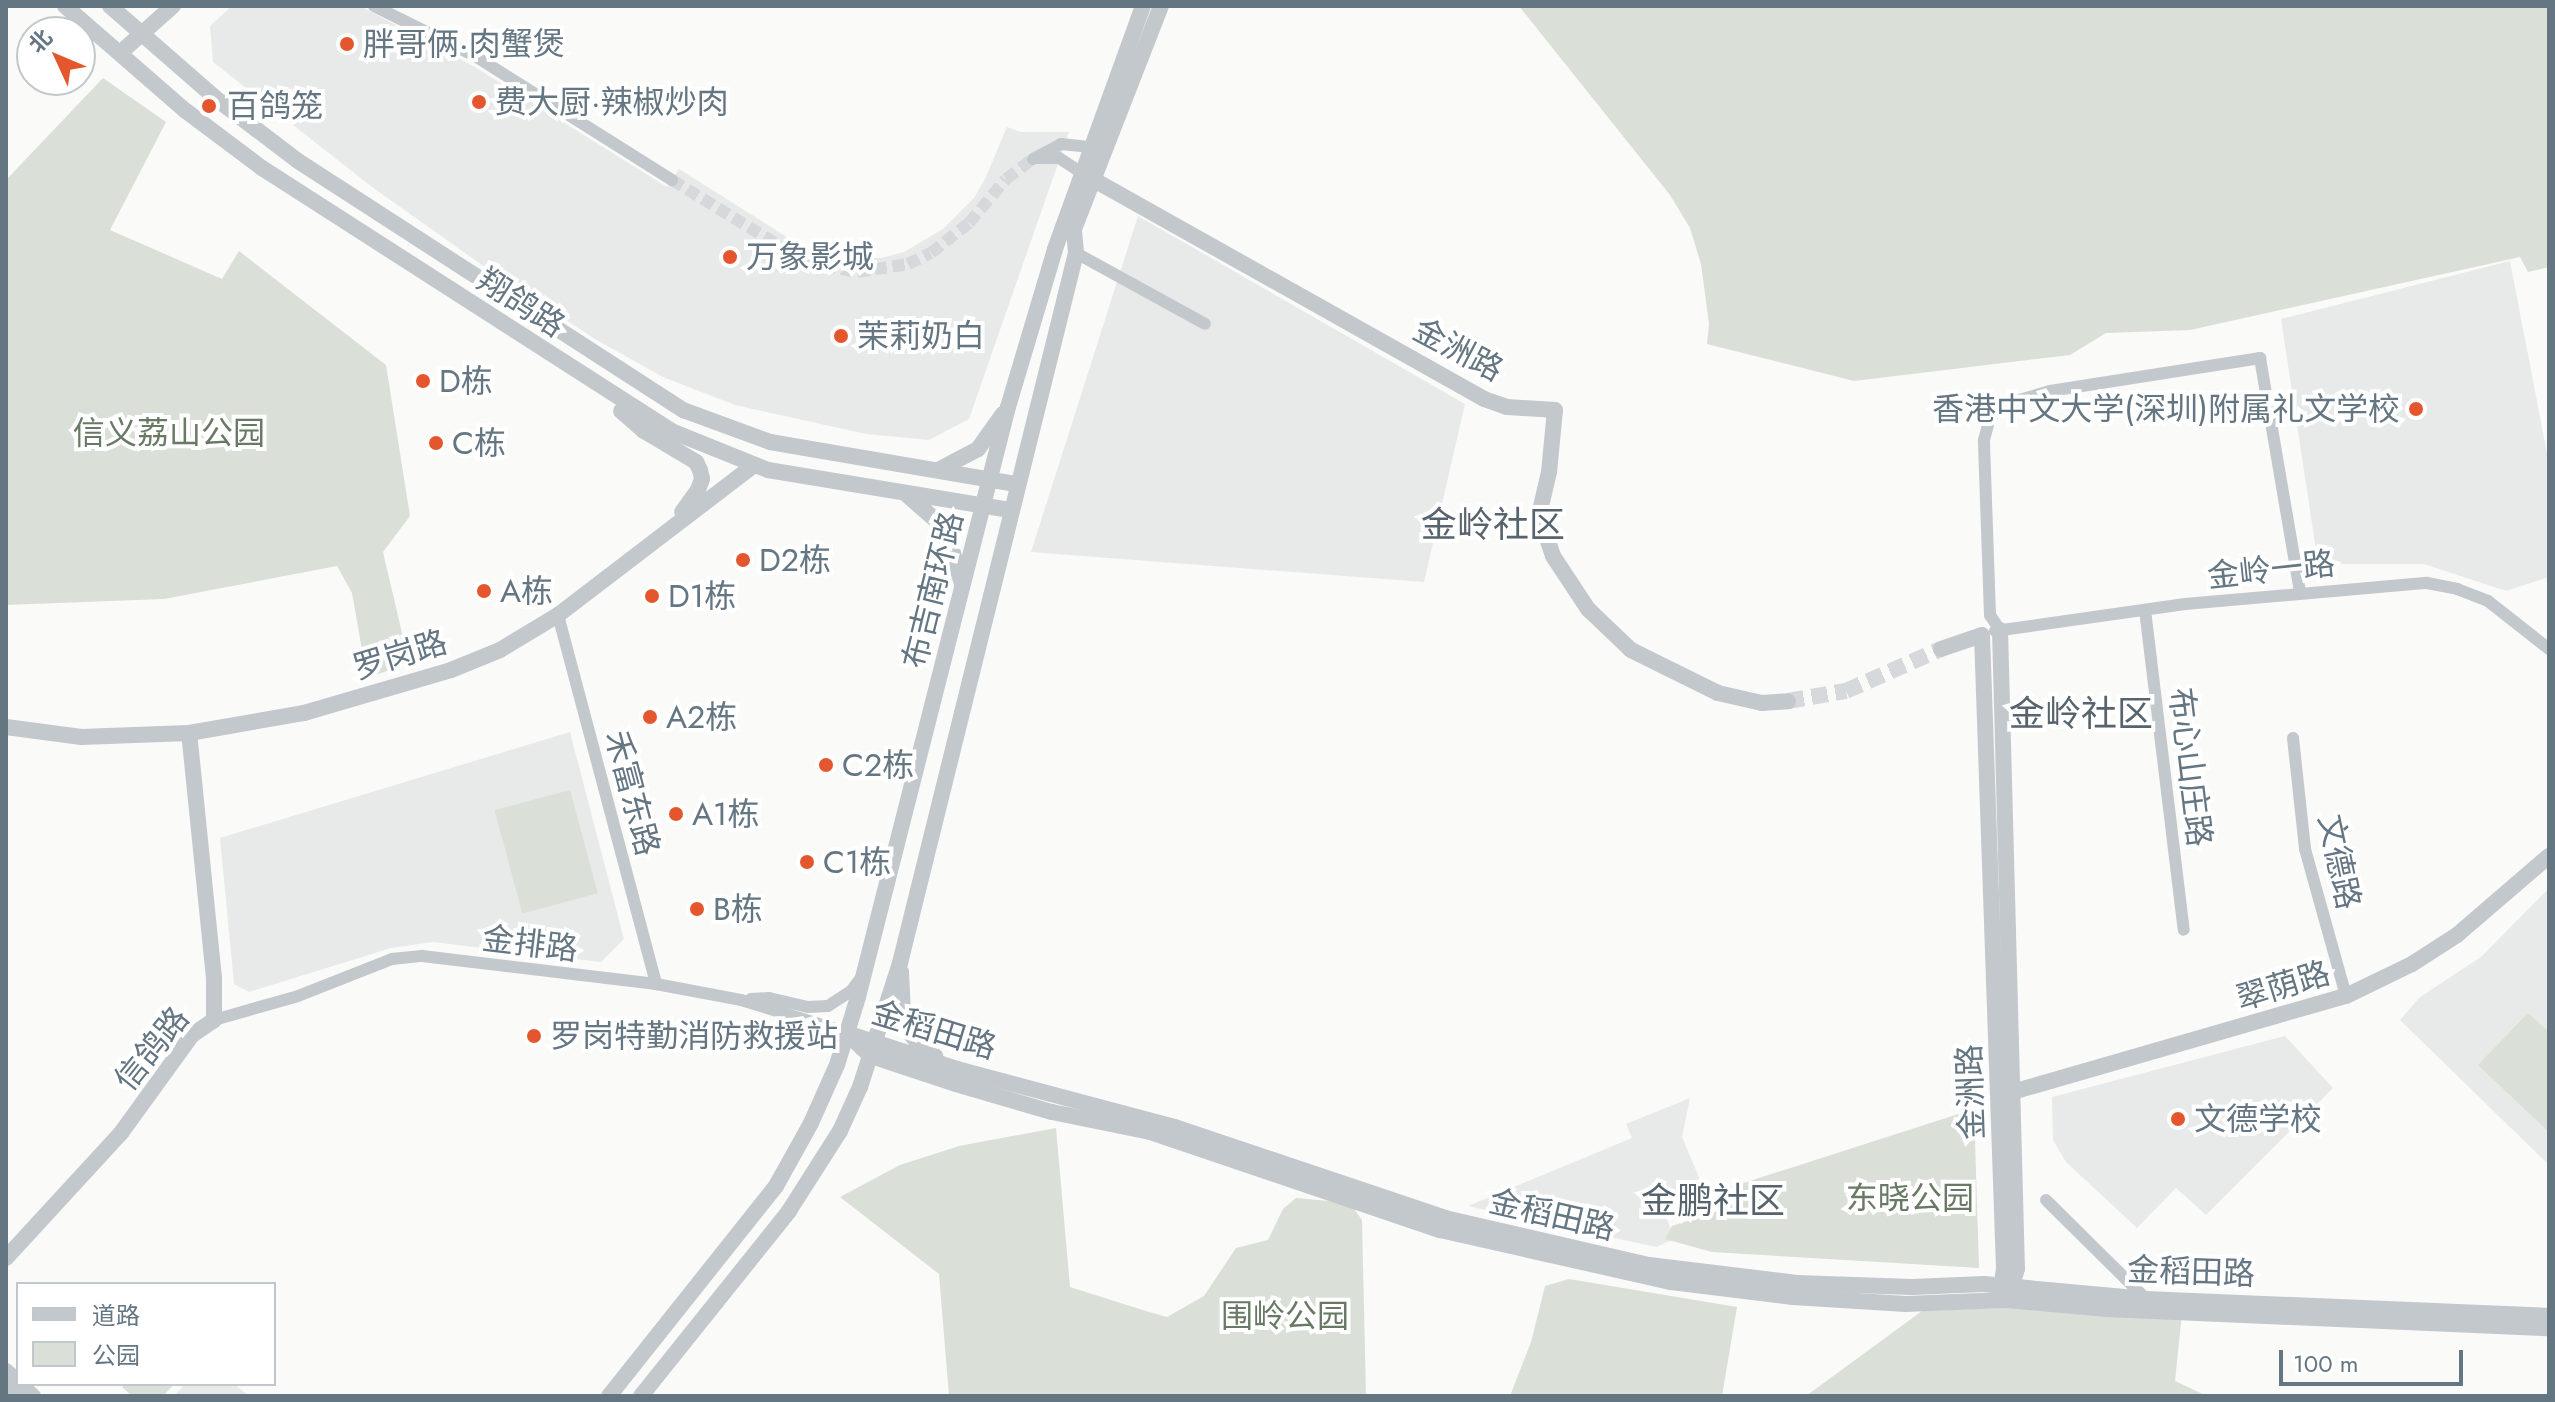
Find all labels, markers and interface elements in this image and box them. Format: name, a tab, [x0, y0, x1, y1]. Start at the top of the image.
north arrow	[16, 16, 96, 96]
text: 北	[21, 22, 59, 60]
place label: 胖哥俩·肉蟹煲	[363, 25, 565, 63]
marker: 胖哥俩·肉蟹煲	[338, 35, 356, 53]
place label: 费大厨·辣椒炒肉	[495, 83, 729, 121]
place label: 百鸽笼	[227, 87, 323, 125]
marker: 费大厨·辣椒炒肉	[470, 93, 488, 111]
marker: 百鸽笼	[198, 95, 220, 117]
place label: 万象影城	[746, 238, 874, 276]
marker: 万象影城	[721, 248, 739, 266]
street label: 翔鸽路	[470, 261, 572, 345]
street label: 金洲路	[1407, 311, 1509, 389]
place label: 茉莉奶白	[857, 317, 985, 355]
marker: 茉莉奶白	[832, 327, 850, 345]
place label: D栋	[439, 362, 493, 400]
marker: D栋	[414, 372, 432, 390]
place label: 香港中文大学(深圳)附属礼文学校	[1932, 390, 2400, 428]
marker: 香港中文大学(深圳)附属礼文学校	[2407, 400, 2425, 418]
park label: 信义荔山公园	[73, 414, 265, 452]
place label: C栋	[452, 424, 506, 462]
marker: C栋	[427, 434, 445, 452]
district label: 金岭社区	[1421, 503, 1565, 547]
street label: 布吉南环路	[895, 508, 971, 672]
place label: D2栋	[759, 541, 831, 579]
street label: 金岭一路	[2205, 544, 2337, 596]
marker: D2栋	[734, 551, 752, 569]
place label: A栋	[500, 572, 553, 610]
place label: D1栋	[668, 577, 736, 615]
marker: A栋	[475, 582, 493, 600]
marker: D1栋	[643, 587, 661, 605]
street label: 罗岗路	[348, 623, 452, 687]
street label: 布心山庄路	[2161, 685, 2219, 849]
district label: 金岭社区	[2009, 692, 2153, 736]
place label: A2栋	[666, 698, 737, 736]
marker: A2栋	[641, 708, 659, 726]
street label: 禾富东路	[597, 726, 667, 860]
place label: C2栋	[842, 746, 914, 784]
marker: C2栋	[817, 756, 835, 774]
place label: A1栋	[692, 795, 760, 833]
marker: A1栋	[667, 805, 685, 823]
street label: 文德路	[2310, 811, 2368, 913]
place label: C1栋	[823, 843, 891, 881]
marker: C1栋	[798, 853, 816, 871]
place label: B栋	[713, 890, 763, 928]
marker: B栋	[688, 900, 706, 918]
street label: 金排路	[480, 919, 580, 969]
street label: 翠荫路	[2231, 954, 2335, 1018]
street label: 金稻田路	[867, 993, 1001, 1067]
street label: 信鸽路	[107, 1000, 197, 1098]
place label: 罗岗特勤消防救援站	[550, 1017, 838, 1055]
marker: 罗岗特勤消防救援站	[525, 1027, 543, 1045]
street label: 金洲路	[1950, 1043, 1992, 1141]
place label: 文德学校	[2194, 1100, 2322, 1138]
marker: 文德学校	[2169, 1110, 2187, 1128]
district label: 金鹏社区	[1641, 1179, 1785, 1223]
park label: 东晓公园	[1846, 1179, 1974, 1217]
street label: 金稻田路	[1485, 1182, 1619, 1248]
street label: 金稻田路	[2126, 1251, 2256, 1293]
legend	[16, 1282, 276, 1386]
park label: 围岭公园	[1221, 1297, 1349, 1335]
text: 道路	[92, 1298, 140, 1333]
scale bar	[2283, 1334, 2467, 1384]
text: 公园	[92, 1338, 140, 1373]
text: 100 m	[2293, 1346, 2359, 1381]

